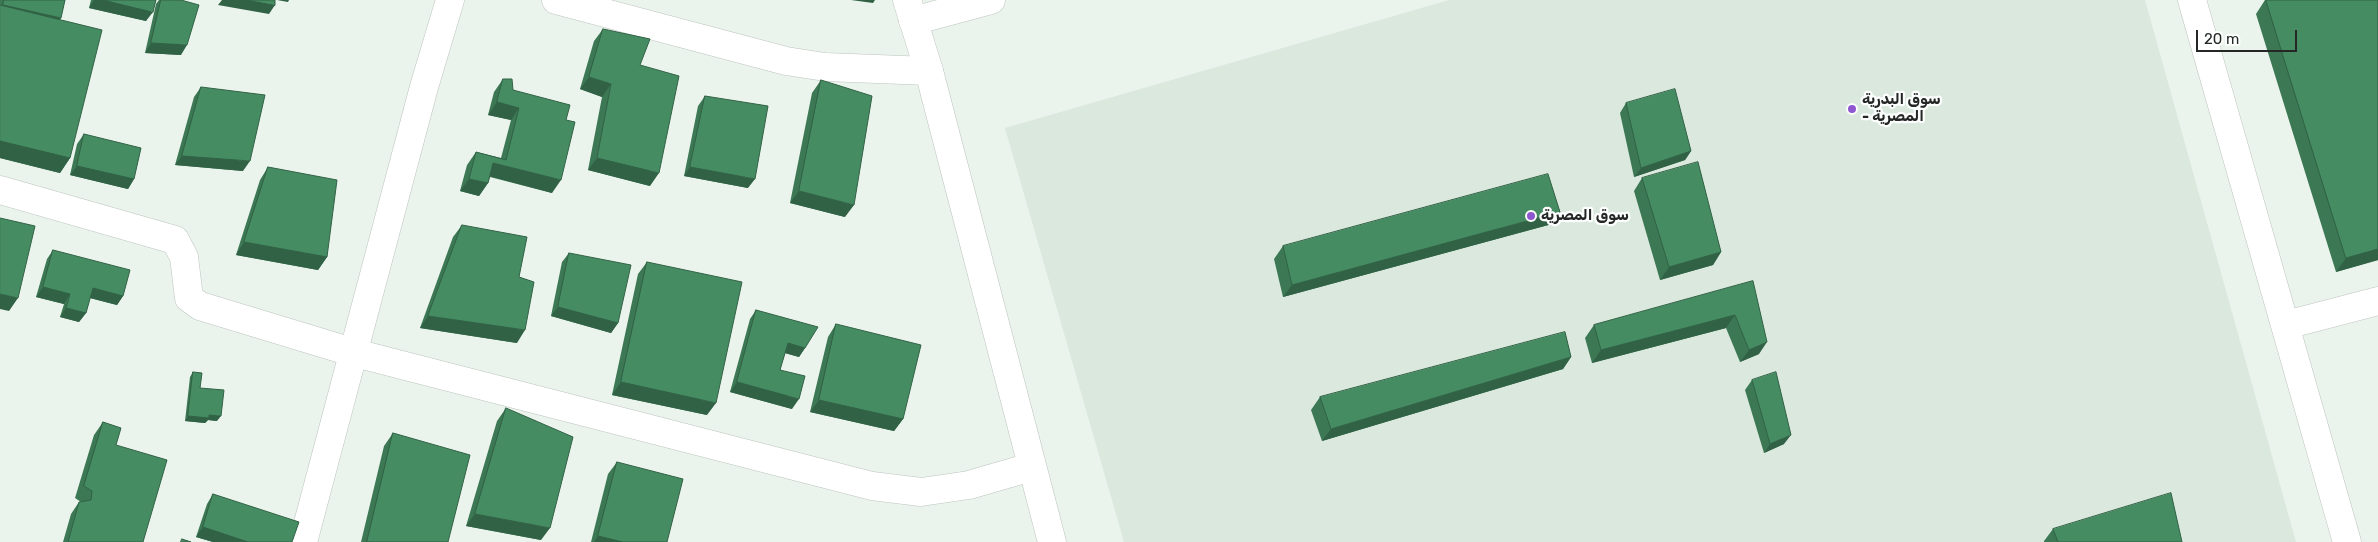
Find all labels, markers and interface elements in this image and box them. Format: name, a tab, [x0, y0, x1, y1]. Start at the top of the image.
scale bar	[2198, 20, 2299, 52]
text: 20 m	[2204, 30, 2239, 48]
place label: سوق البدرية - المصرية	[1862, 91, 1941, 126]
marker: سوق البدرية - المصرية	[1846, 103, 1858, 115]
place label: سوق المصرية	[1541, 207, 1629, 225]
marker: سوق المصرية	[1525, 210, 1537, 222]

